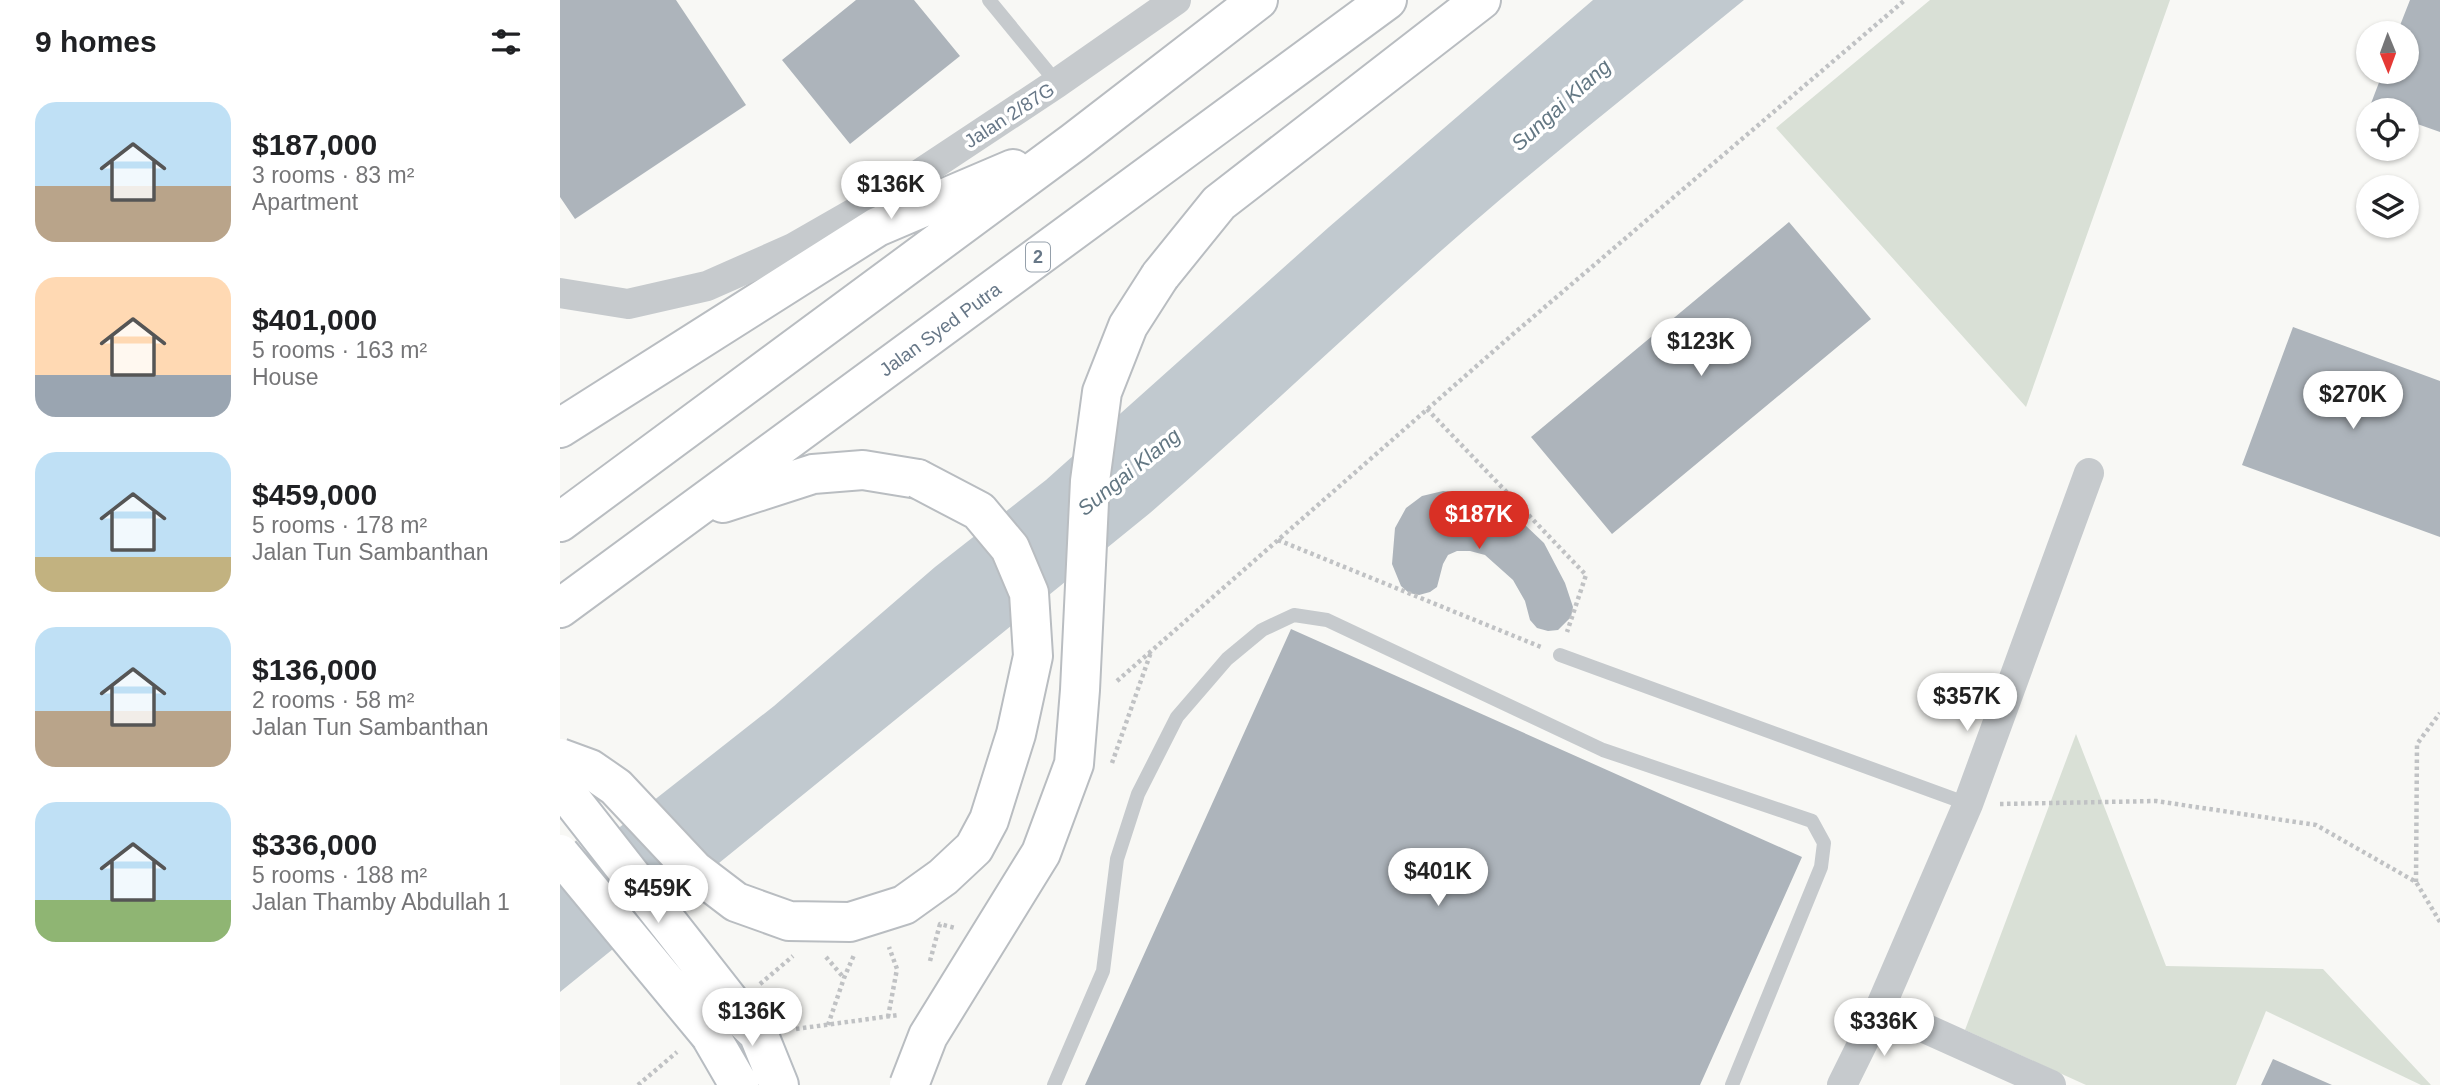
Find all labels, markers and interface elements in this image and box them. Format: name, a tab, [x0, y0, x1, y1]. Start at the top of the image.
north arrow	[2356, 21, 2418, 84]
map controls	[2356, 21, 2419, 238]
icon: filters	[487, 23, 525, 61]
text: 9 homes	[35, 25, 157, 58]
water label: Sungai Klang	[1507, 54, 1615, 155]
street label: Jalan 2/87G	[961, 79, 1058, 152]
button: locate	[2356, 98, 2419, 161]
text: $187,000	[252, 128, 377, 161]
icon: home	[91, 130, 175, 214]
text: 3 rooms · 83 m²	[252, 162, 414, 188]
pin: $136K	[842, 162, 940, 221]
text: $136K	[857, 171, 925, 197]
button: layers	[2356, 175, 2419, 238]
text: Apartment	[252, 189, 358, 215]
road number: 2	[1026, 243, 1050, 272]
street label: Jalan Syed Putra	[876, 278, 1005, 380]
text: $401,000	[252, 303, 377, 336]
icon: home	[91, 305, 175, 389]
pin: $123K	[1652, 318, 1750, 378]
text: $123K	[1667, 328, 1735, 354]
text: 5 rooms · 163 m²	[252, 337, 427, 363]
text: House	[252, 364, 318, 390]
pin: $270K	[2304, 372, 2402, 431]
text: $270K	[2319, 381, 2387, 407]
water label: Sungai Klang	[1073, 423, 1185, 520]
text: $459,000	[252, 478, 377, 511]
icon: home	[91, 480, 175, 564]
pin: $187K	[1430, 491, 1528, 551]
text: $187K	[1445, 501, 1513, 527]
text: 5 rooms · 178 m²	[252, 512, 427, 538]
text: Jalan Tun Sambanthan	[252, 539, 489, 565]
text: $136,000	[252, 653, 377, 686]
icon: home	[91, 655, 175, 739]
pin: $357K	[1918, 674, 2016, 733]
text: $357K	[1933, 683, 2001, 709]
text: 2 rooms · 58 m²	[252, 687, 414, 713]
text: Jalan Tun Sambanthan	[252, 714, 489, 740]
text: $336,000	[252, 828, 377, 861]
icon: home	[91, 830, 175, 914]
pin: $401K	[1389, 848, 1487, 908]
text: $401K	[1404, 858, 1472, 884]
text: 5 rooms · 188 m²	[252, 862, 427, 888]
pin: $459K	[609, 866, 707, 925]
text: $459K	[624, 875, 692, 901]
text: Jalan Thamby Abdullah 1	[252, 889, 510, 915]
pin: $136K	[703, 988, 801, 1048]
text: $136K	[718, 998, 786, 1024]
pin: $336K	[1835, 998, 1933, 1058]
text: $336K	[1850, 1008, 1918, 1034]

